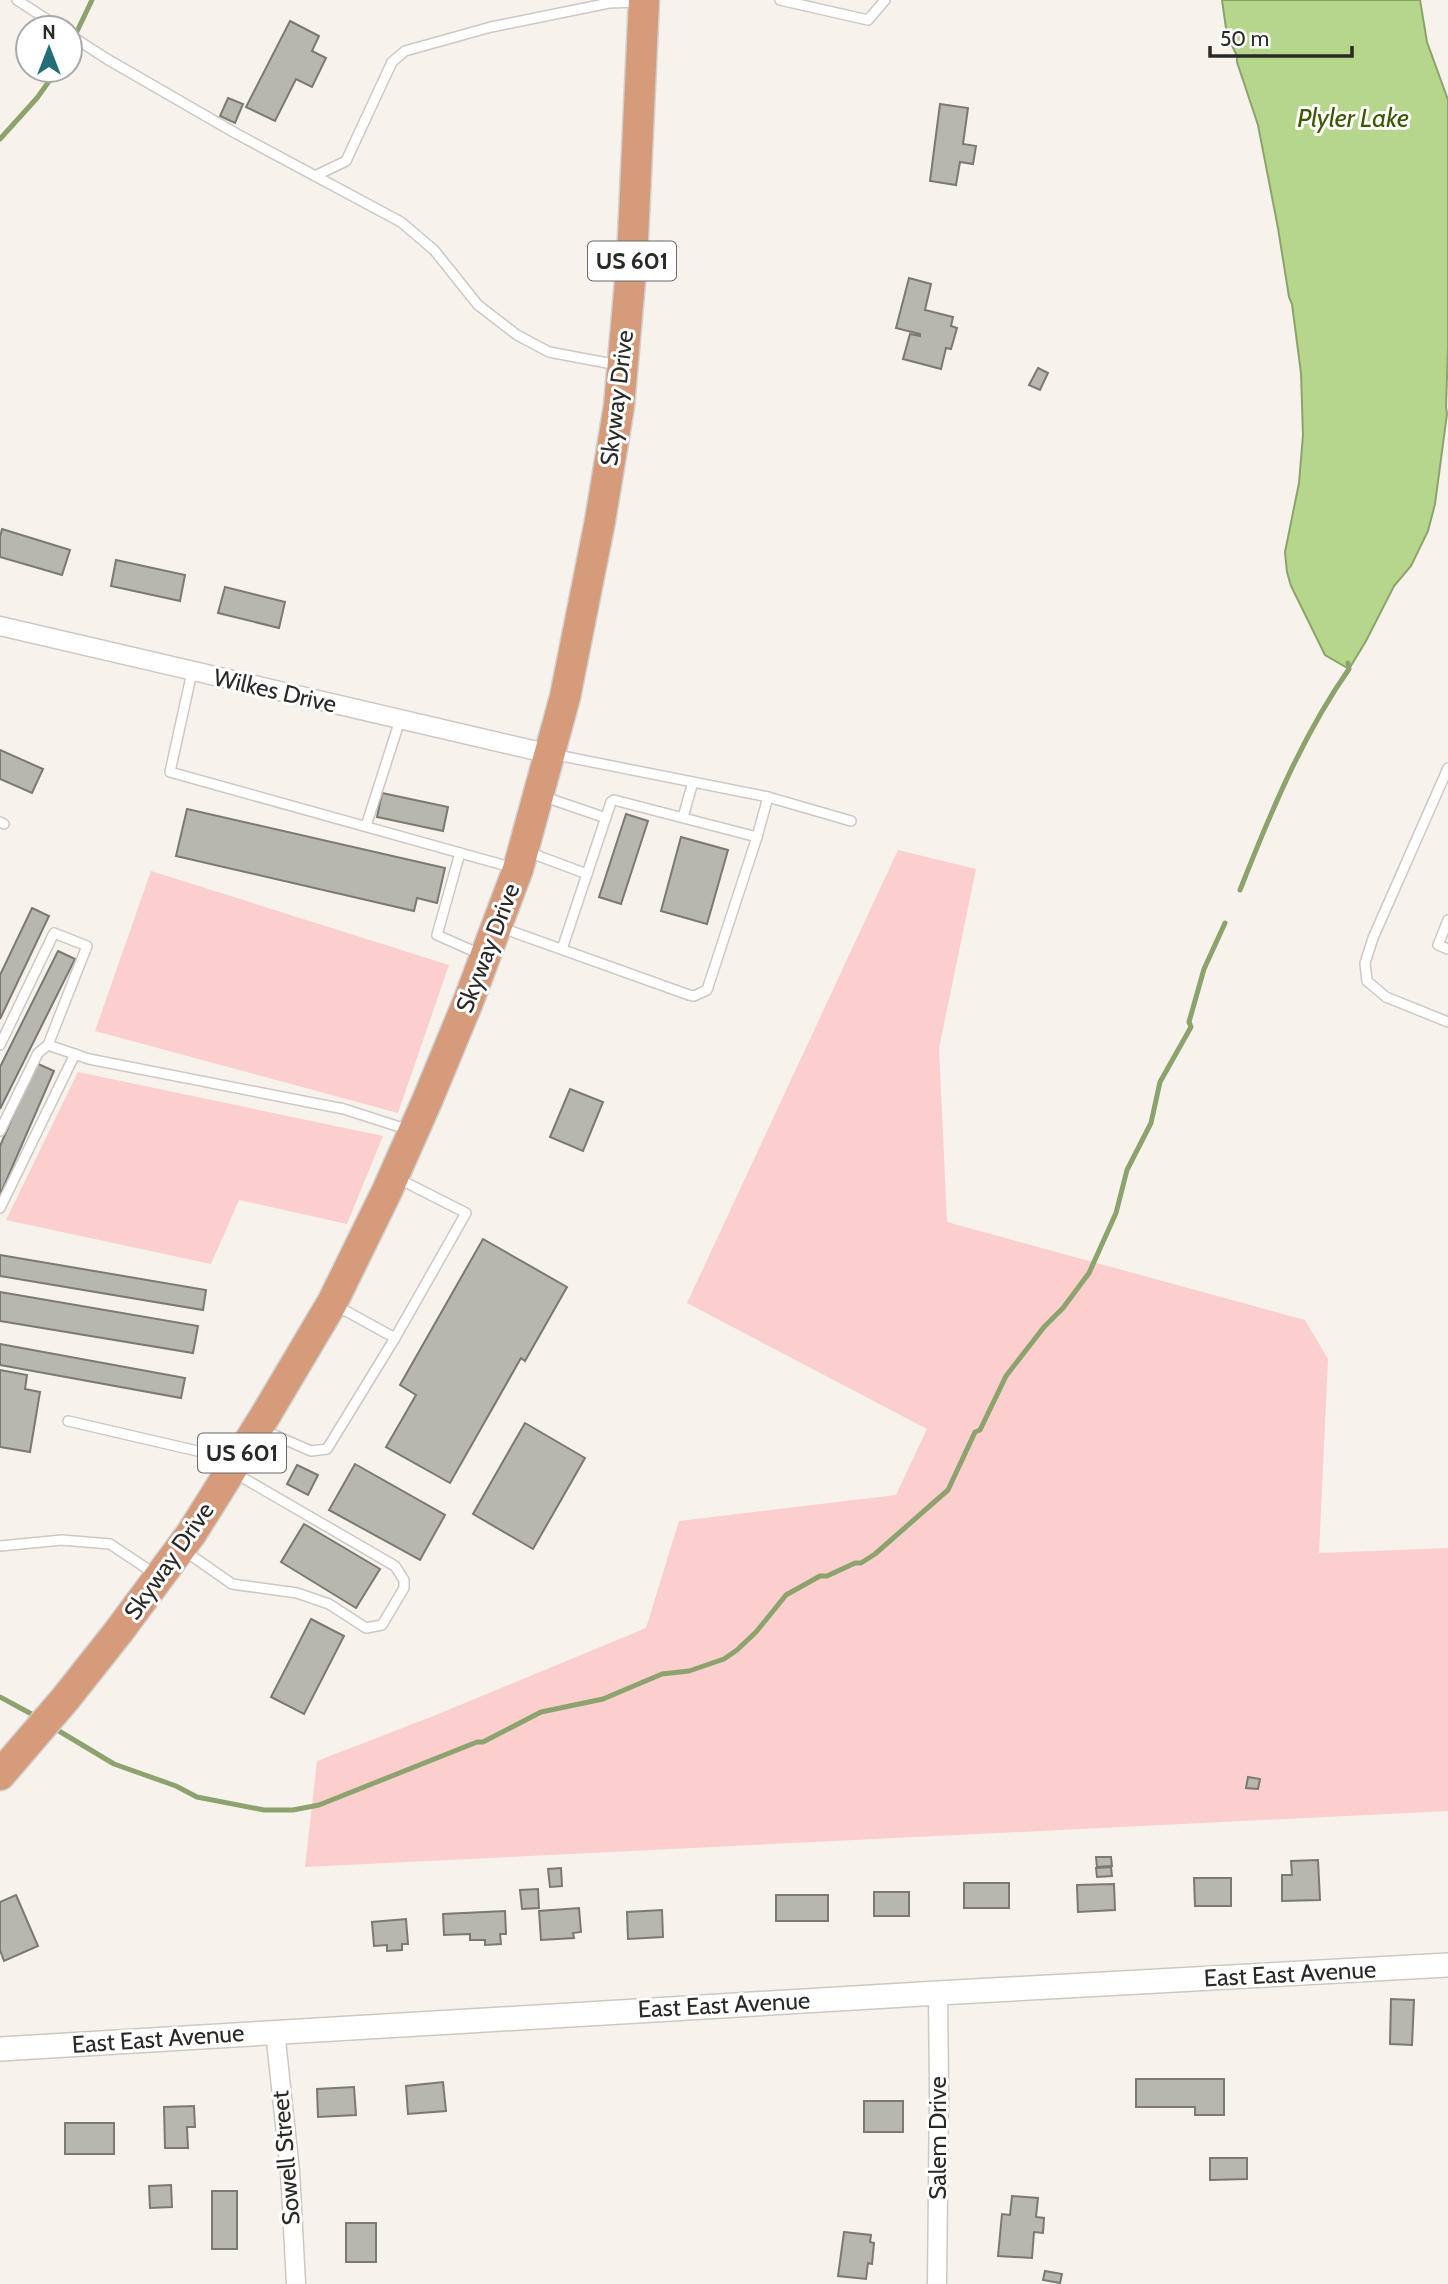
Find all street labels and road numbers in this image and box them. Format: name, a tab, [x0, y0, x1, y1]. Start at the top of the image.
road number: US 601	[588, 242, 676, 280]
street label: Skyway Drive	[594, 328, 639, 467]
street label: Wilkes Drive	[211, 662, 339, 719]
street label: Skyway Drive	[450, 879, 526, 1017]
road number: US 601	[198, 1434, 286, 1472]
street label: Skyway Drive	[118, 1497, 220, 1625]
street label: East East Avenue	[1203, 1955, 1377, 1992]
street label: East East Avenue	[637, 1986, 811, 2023]
street label: East East Avenue	[71, 2018, 245, 2059]
street label: Salem Drive	[923, 2076, 952, 2200]
street label: Sowell Street	[265, 2089, 306, 2227]

